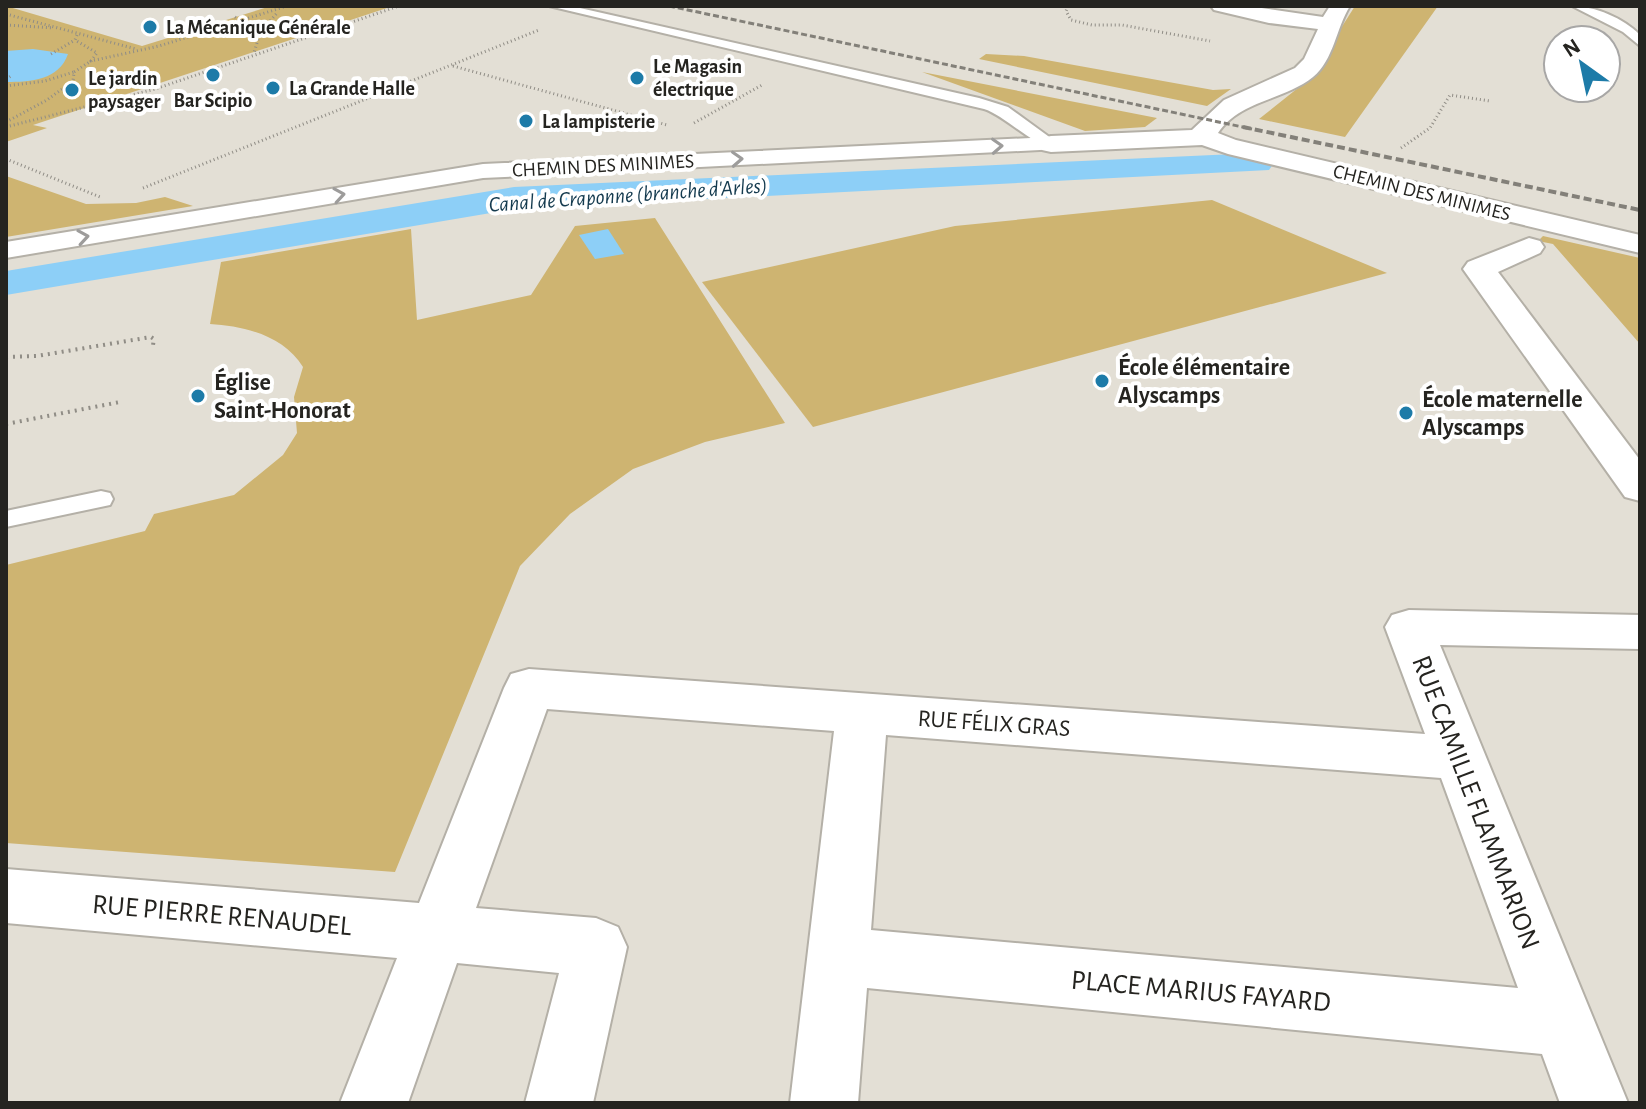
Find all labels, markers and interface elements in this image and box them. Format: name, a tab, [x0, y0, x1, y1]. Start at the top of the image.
marker: La Mécanique Générale	[141, 18, 159, 36]
place label: La Mécanique Générale	[166, 18, 351, 38]
north arrow	[1542, 24, 1622, 104]
text: N	[1559, 35, 1584, 61]
place label: Le Magasin électrique	[653, 57, 742, 100]
marker: Bar Scipio	[204, 66, 222, 84]
place label: Le jardin paysager	[88, 69, 160, 112]
marker: Le Magasin électrique	[628, 69, 646, 87]
marker: La Grande Halle	[264, 79, 282, 97]
place label: La Grande Halle	[289, 79, 415, 99]
marker: Le jardin paysager	[63, 81, 81, 99]
place label: Bar Scipio	[174, 91, 253, 111]
marker: La lampisterie	[517, 112, 535, 130]
place label: La lampisterie	[542, 112, 655, 132]
one-way arrow	[991, 138, 1004, 155]
street label: CHEMIN DES MINIMES	[512, 151, 695, 181]
one-way arrow	[731, 151, 744, 168]
street label: CHEMIN DES MINIMES	[1331, 161, 1513, 225]
water label: Canal de Craponne (branche d'Arles)	[488, 174, 768, 217]
one-way arrow	[333, 187, 346, 204]
one-way arrow	[76, 230, 90, 247]
place label: École élémentaire Alyscamps	[1118, 352, 1290, 408]
place label: Église Saint-Honorat	[214, 367, 351, 423]
marker: École élémentaire Alyscamps	[1093, 372, 1111, 390]
place label: École maternelle Alyscamps	[1422, 384, 1583, 440]
marker: Église Saint-Honorat	[189, 387, 207, 405]
marker: École maternelle Alyscamps	[1397, 404, 1415, 422]
street label: RUE CAMILLE FLAMMARION	[1406, 652, 1544, 953]
street label: RUE FÉLIX GRAS	[917, 705, 1071, 741]
street label: RUE PIERRE RENAUDEL	[91, 891, 353, 941]
street label: PLACE MARIUS FAYARD	[1070, 967, 1332, 1017]

